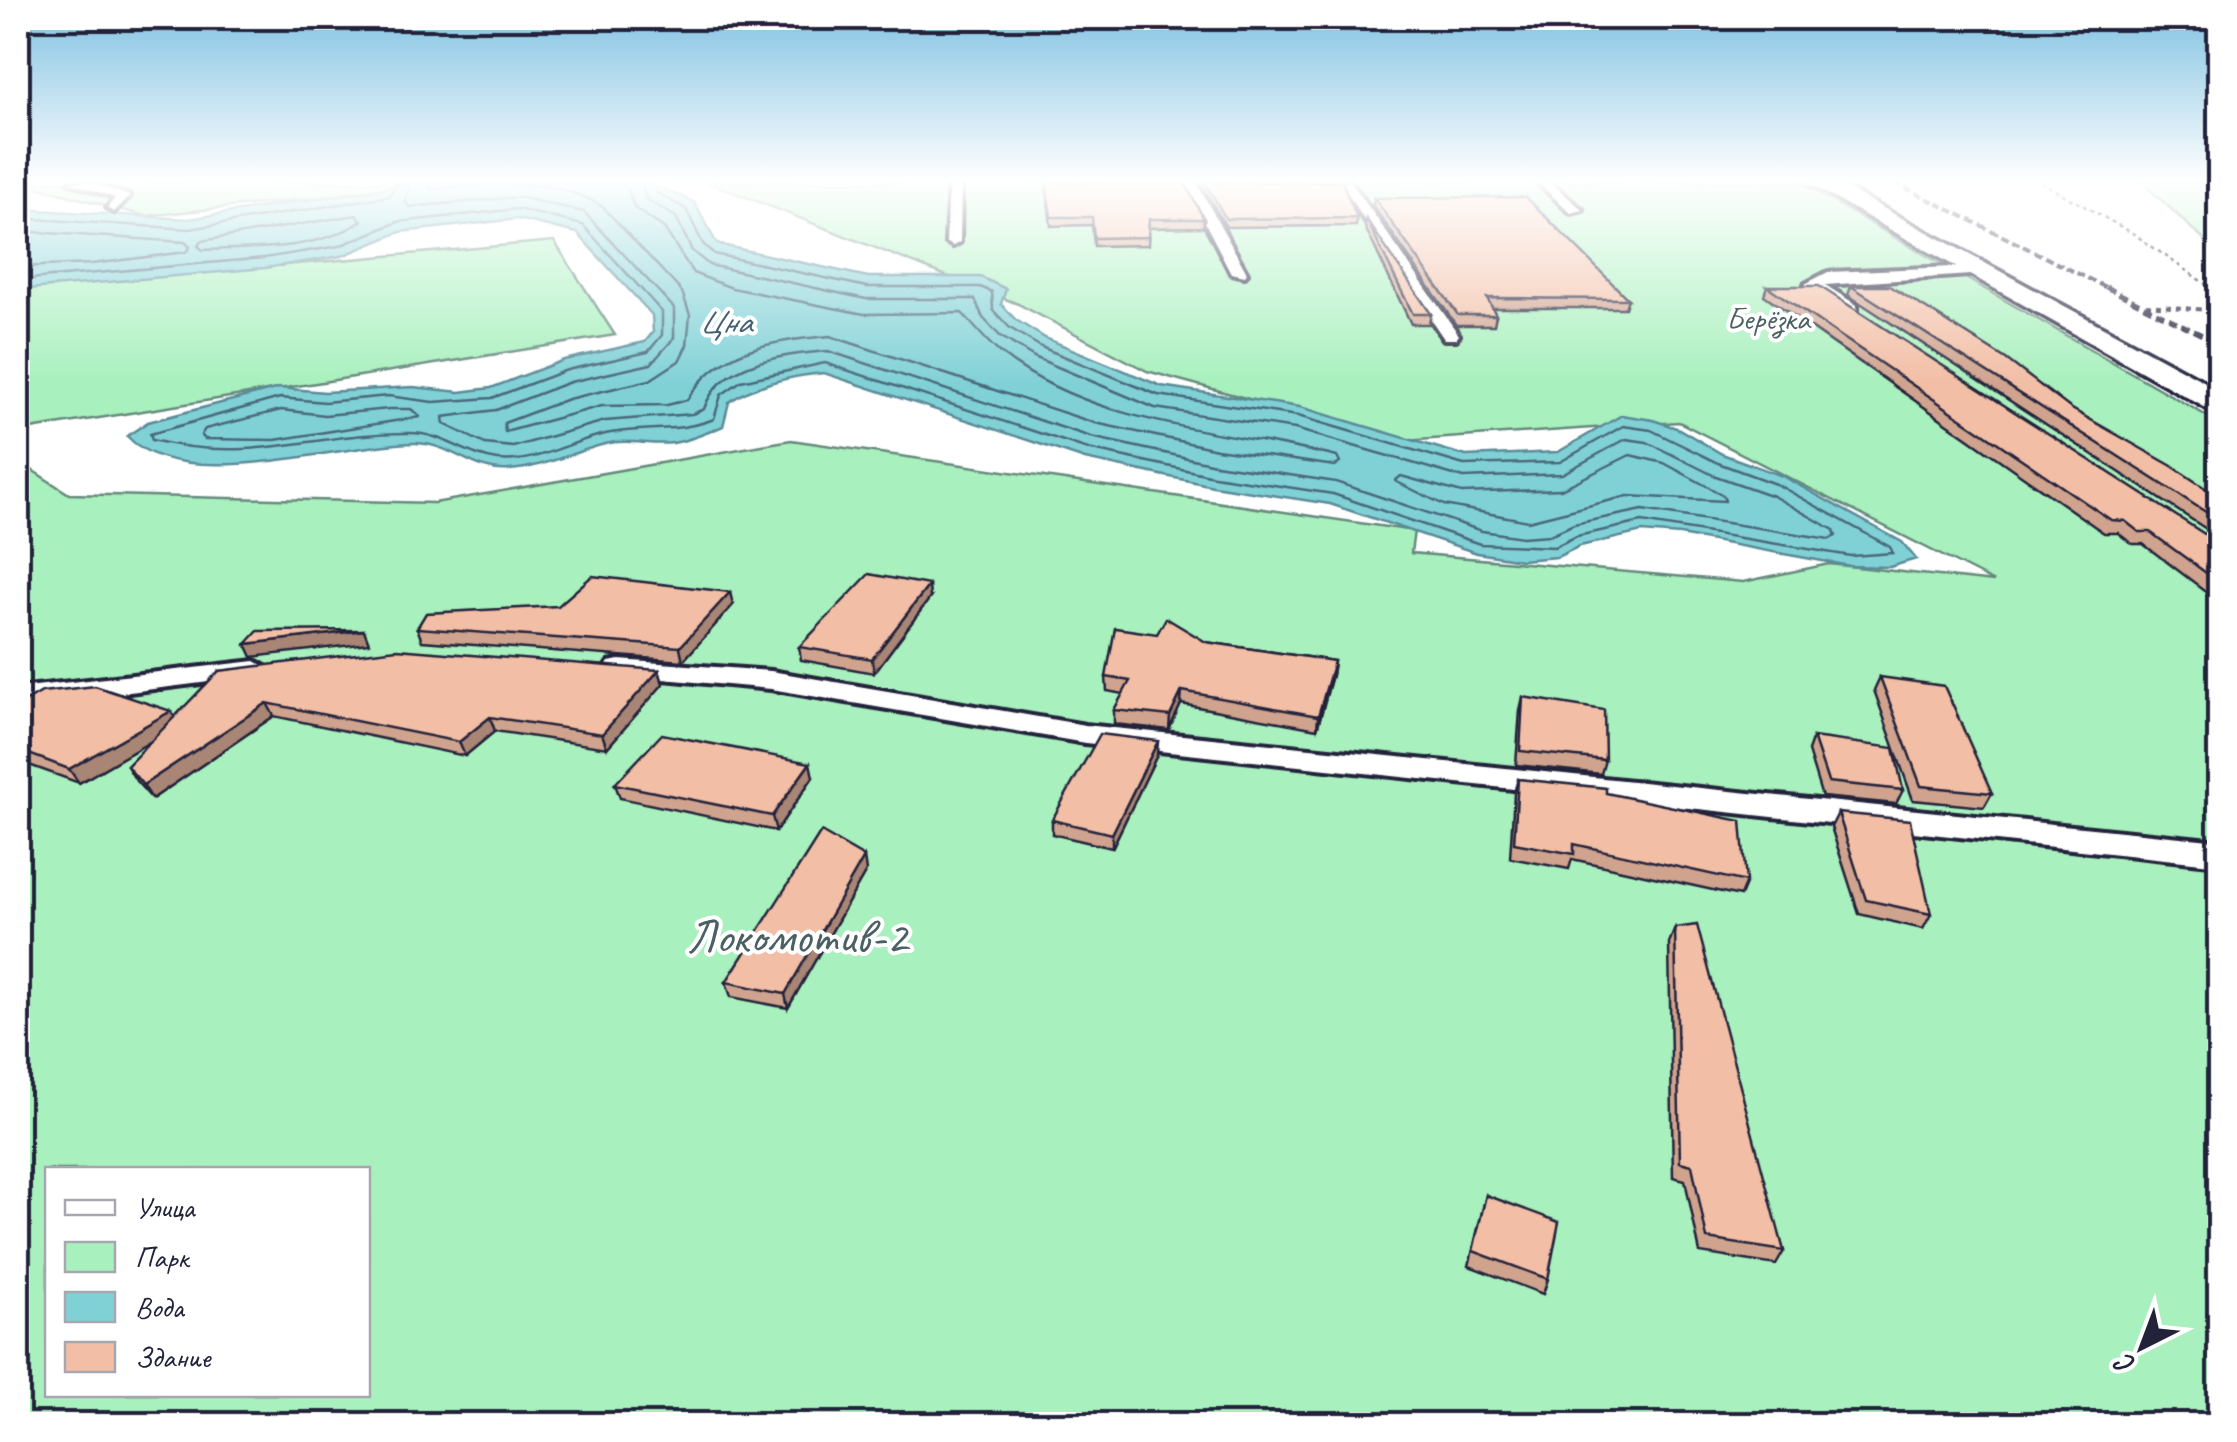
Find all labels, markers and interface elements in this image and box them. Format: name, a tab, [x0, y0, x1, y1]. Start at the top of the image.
park label: Берёзка	[1726, 298, 1812, 339]
water label: Цна	[699, 299, 755, 344]
park label: Локомотив-2	[687, 906, 911, 966]
legend	[45, 1167, 370, 1397]
text: Улица	[135, 1188, 196, 1226]
text: Парк	[135, 1238, 191, 1276]
text: Вода	[135, 1288, 186, 1326]
north arrow	[2092, 1297, 2192, 1397]
text: Здание	[135, 1338, 212, 1376]
text: С	[2106, 1345, 2142, 1383]

